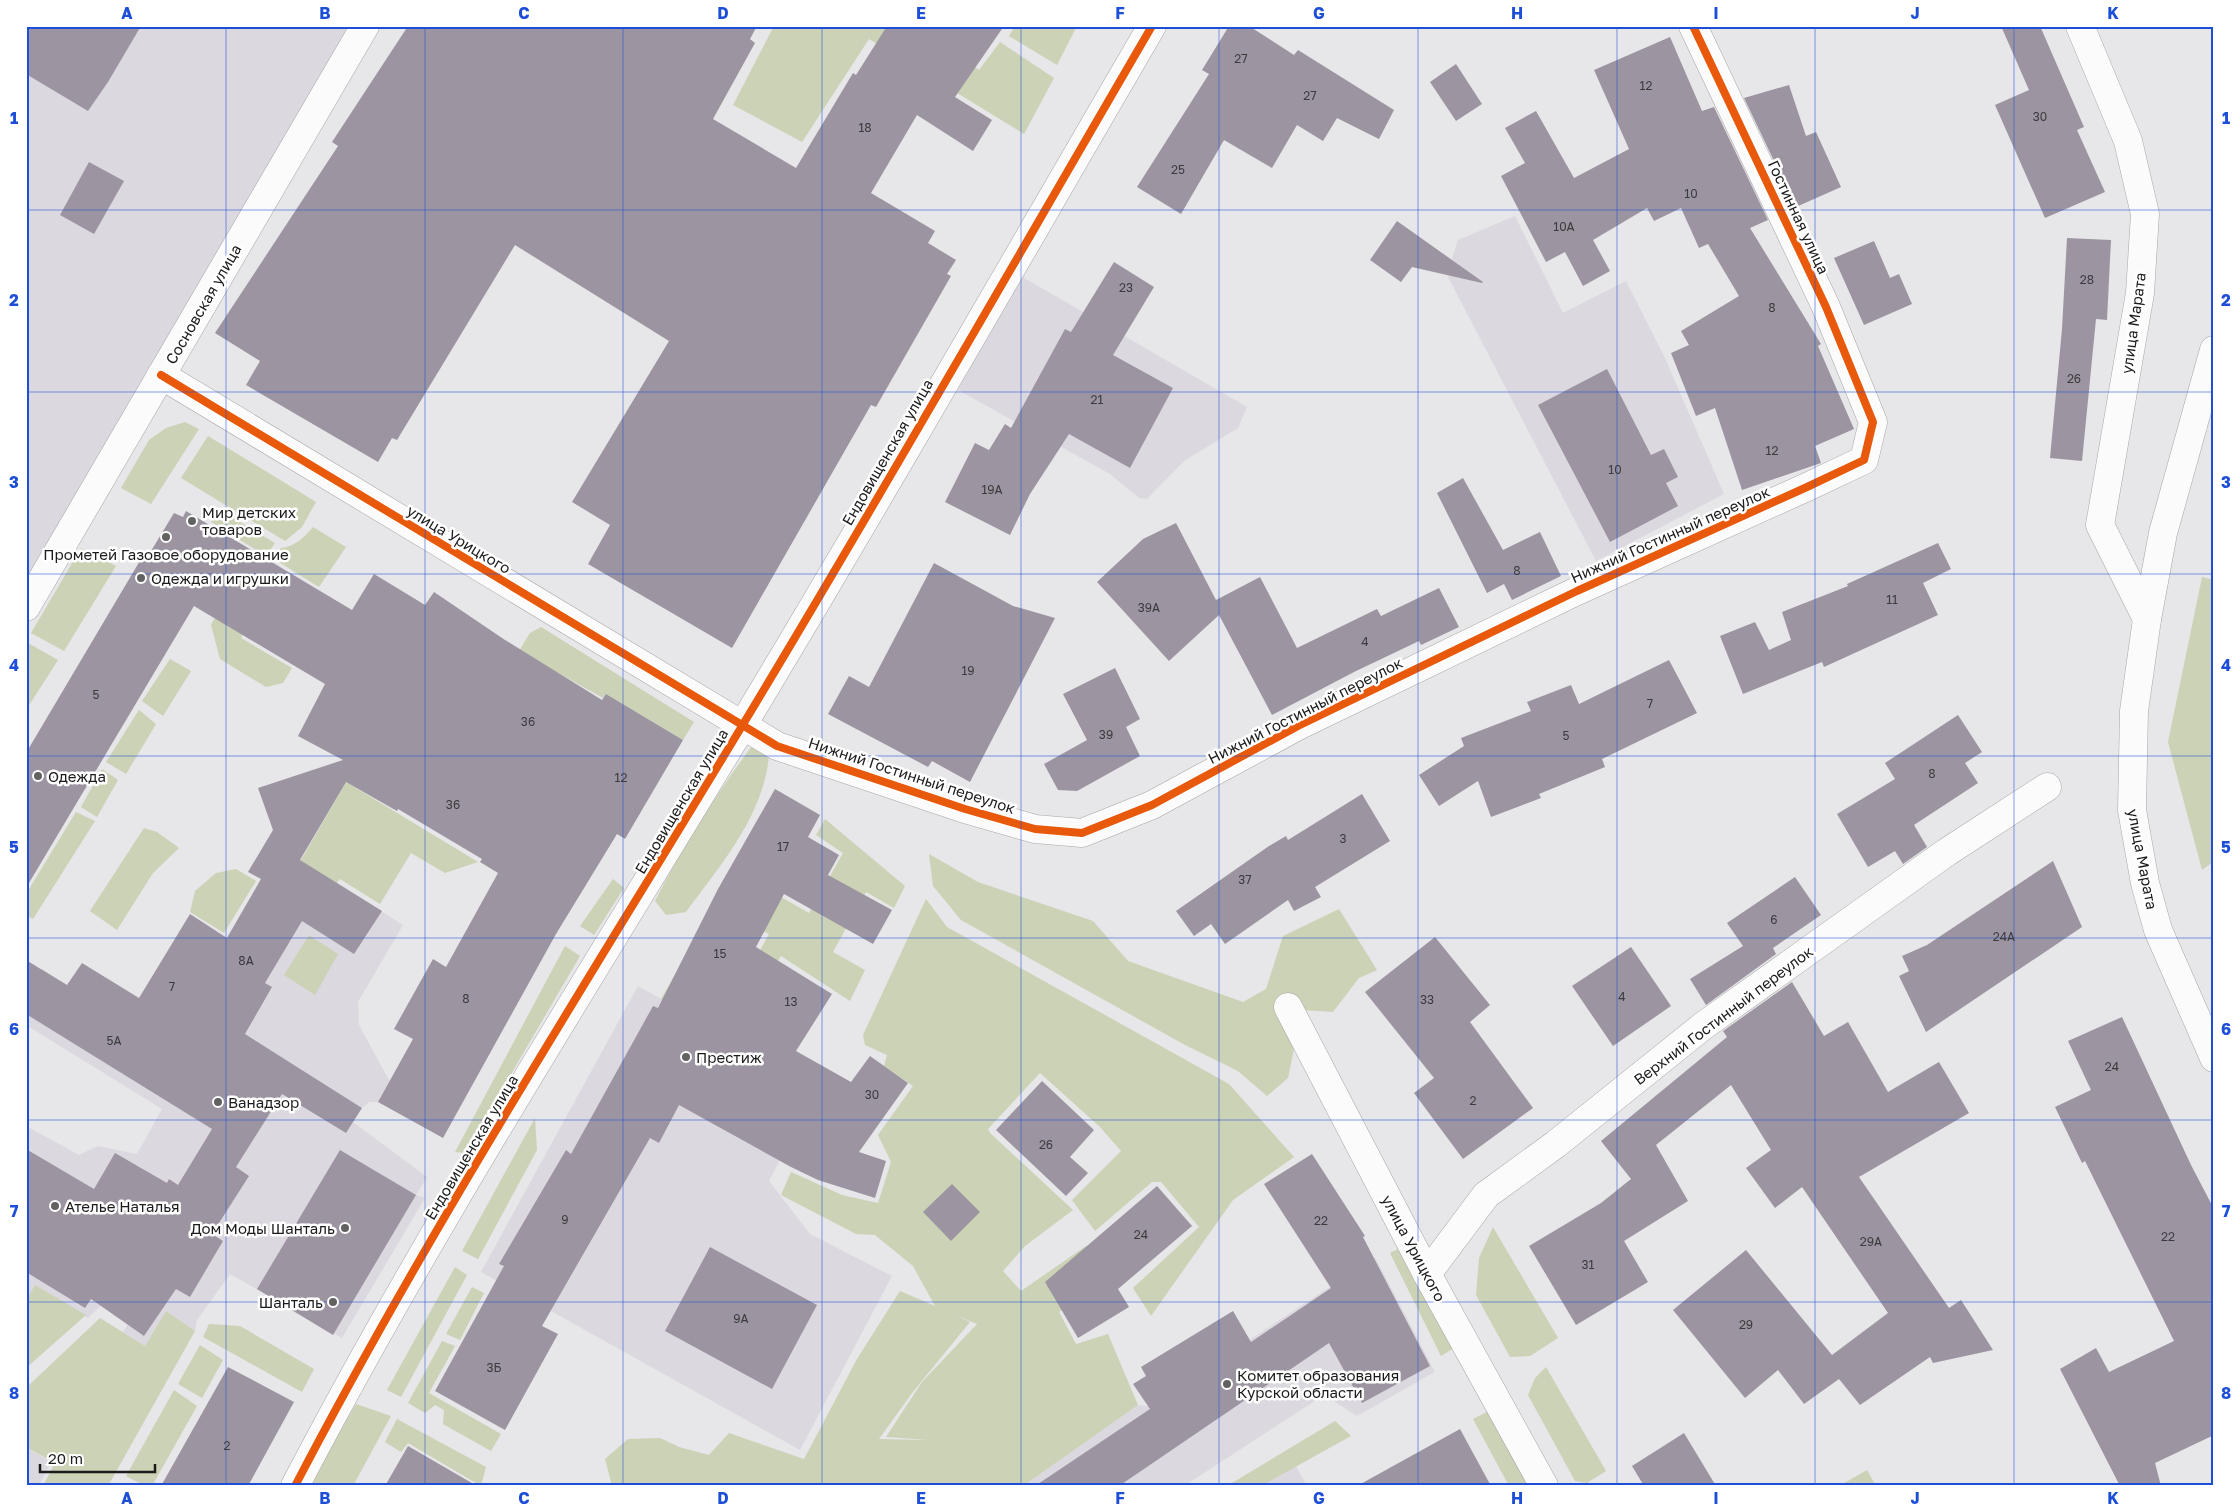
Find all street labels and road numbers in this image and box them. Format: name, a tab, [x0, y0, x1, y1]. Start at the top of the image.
street label: Гостинная улица	[1765, 157, 1833, 277]
street label: Сосновская улица	[161, 241, 245, 367]
street label: улица Марата	[2117, 271, 2149, 375]
street label: Ендовищенская улица	[838, 376, 936, 528]
street label: Нижний Гостинный переулок	[1568, 482, 1773, 586]
street label: улица Урицкого	[404, 501, 514, 577]
street label: Нижний Гостинный переулок	[1205, 653, 1406, 767]
street label: Ендовищенская улица	[631, 725, 731, 877]
street label: Нижний Гостинный переулок	[806, 733, 1018, 817]
street label: улица Марата	[2124, 807, 2162, 911]
street label: Верхний Гостинный переулок	[1630, 942, 1816, 1088]
street label: Ендовищенская улица	[421, 1071, 521, 1223]
street label: улица Урицкого	[1378, 1192, 1450, 1304]

